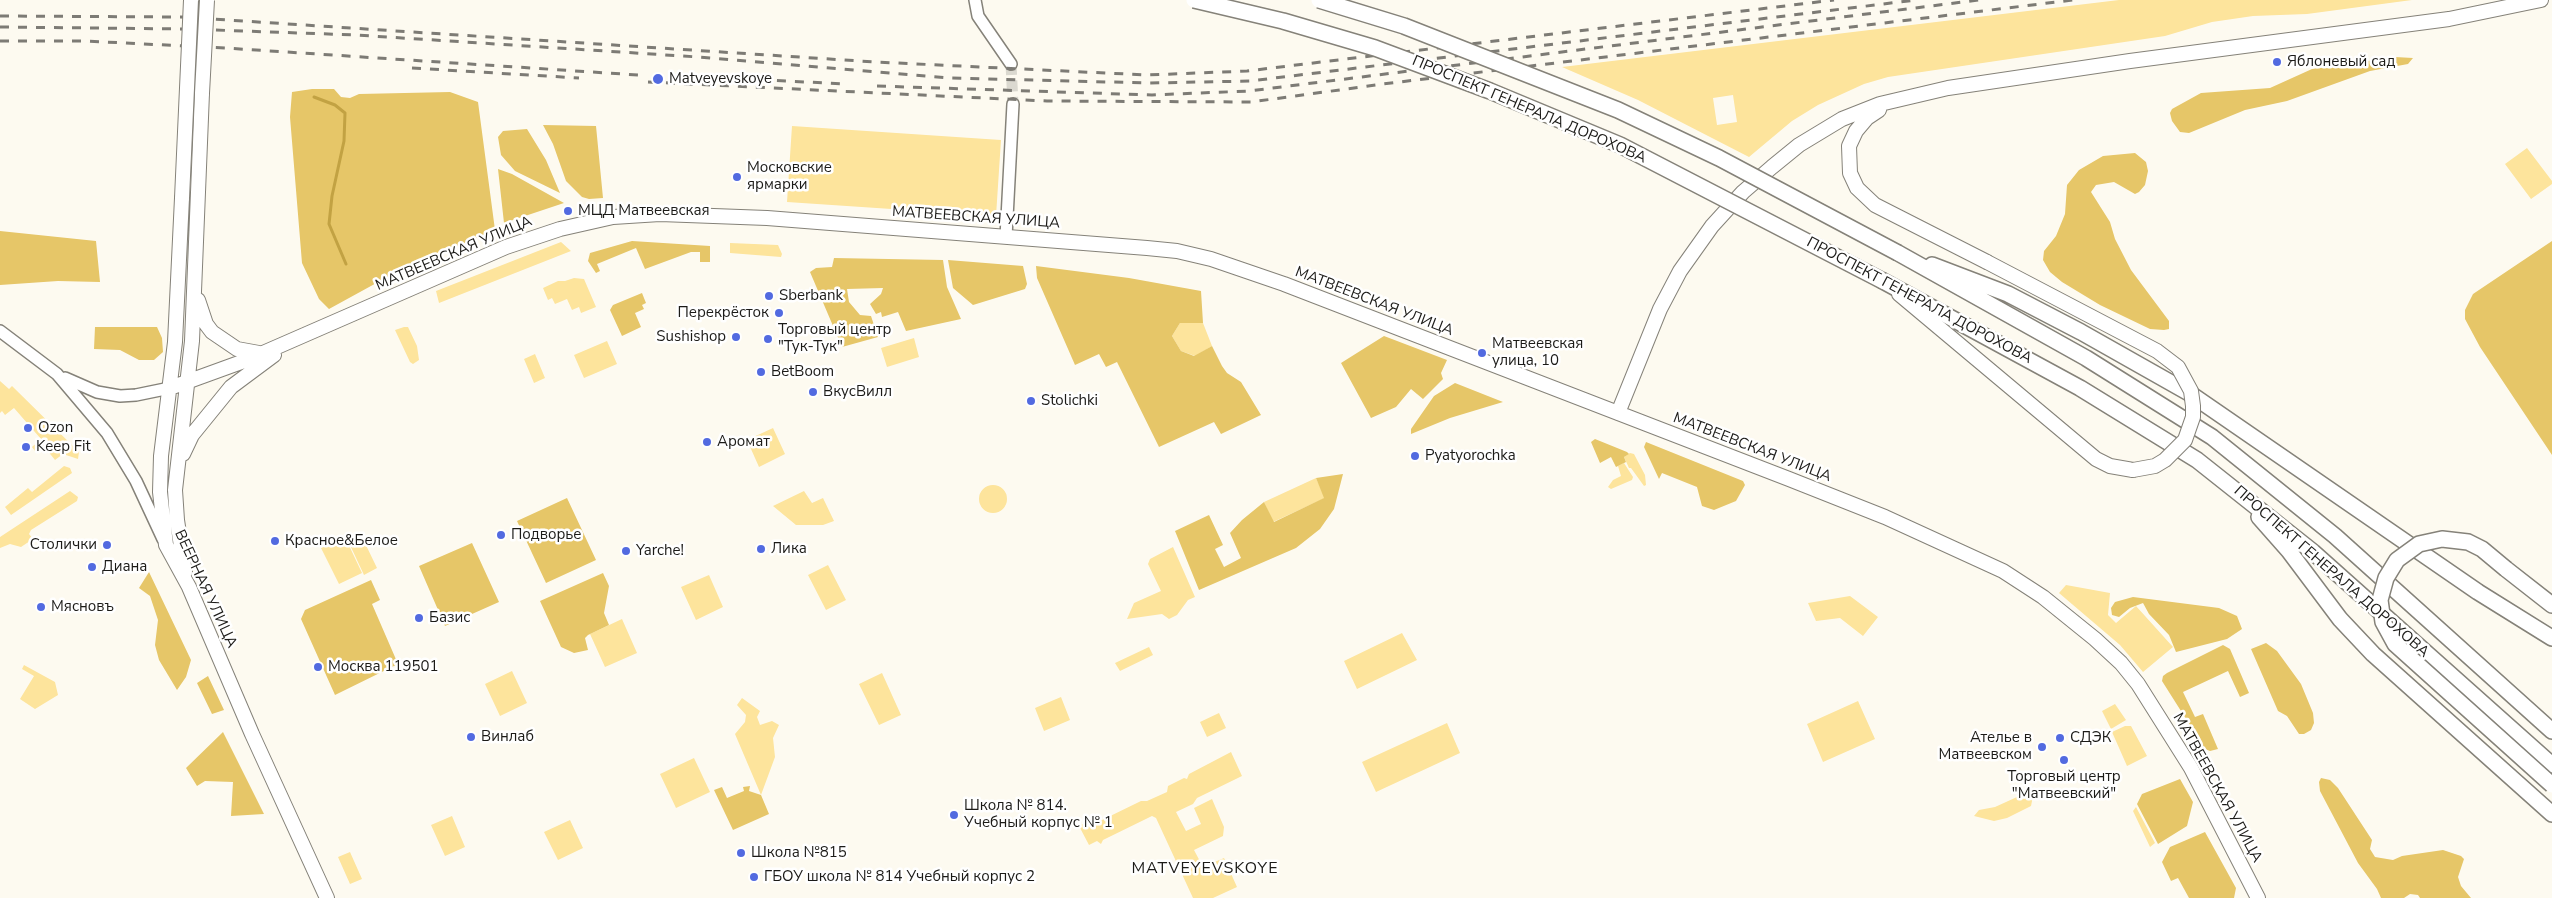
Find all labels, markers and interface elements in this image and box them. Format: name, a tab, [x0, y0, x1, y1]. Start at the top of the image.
street label: ПРОСПЕКТ ГЕНЕРАЛА ДОРОХОВА	[1409, 52, 1649, 168]
place label: Яблоневый сад	[2287, 53, 2395, 71]
marker: Яблоневый сад	[2271, 56, 2283, 68]
place label: Matveyevskoye	[669, 70, 772, 88]
marker: Matveyevskoye	[651, 72, 665, 86]
place label: Московские ярмарки	[747, 159, 832, 194]
marker: Московские ярмарки	[731, 171, 743, 183]
place label: МЦД Матвеевская	[578, 202, 710, 220]
street label: МАТВЕЕВСКАЯ УЛИЦА	[891, 203, 1061, 233]
marker: МЦД Матвеевская	[562, 205, 574, 217]
street label: МАТВЕЕВСКАЯ УЛИЦА	[373, 213, 535, 295]
street label: ПРОСПЕКТ ГЕНЕРАЛА ДОРОХОВА	[1803, 234, 2035, 368]
street label: МАТВЕЕВСКАЯ УЛИЦА	[1292, 263, 1456, 341]
place label: Sberbank	[779, 287, 843, 305]
marker: Sberbank	[763, 290, 775, 302]
place label: Перекрёсток	[677, 304, 769, 322]
marker: Перекрёсток	[773, 307, 785, 319]
place label: Торговый центр "Тук-Тук"	[778, 321, 892, 356]
place label: Sushishop	[656, 328, 726, 346]
marker: Sushishop	[730, 331, 742, 343]
marker: Торговый центр "Тук-Тук"	[762, 333, 774, 345]
place label: Матвеевская улица, 10	[1492, 335, 1583, 370]
marker: Матвеевская улица, 10	[1476, 347, 1488, 359]
place label: BetBoom	[771, 363, 834, 381]
marker: BetBoom	[755, 366, 767, 378]
place label: ВкусВилл	[823, 383, 892, 401]
marker: ВкусВилл	[807, 386, 819, 398]
place label: Stolichki	[1041, 392, 1098, 410]
marker: Stolichki	[1025, 395, 1037, 407]
street label: МАТВЕЕВСКАЯ УЛИЦА	[1670, 409, 1834, 487]
place label: Ozon	[38, 419, 73, 437]
marker: Ozon	[22, 422, 34, 434]
place label: Аромат	[717, 433, 770, 451]
marker: Аромат	[701, 436, 713, 448]
place label: Keep Fit	[36, 438, 91, 456]
marker: Keep Fit	[20, 441, 32, 453]
place label: Pyatyorochka	[1425, 447, 1516, 465]
marker: Pyatyorochka	[1409, 450, 1421, 462]
street label: ПРОСПЕКТ ГЕНЕРАЛА ДОРОХОВА	[2230, 482, 2432, 662]
place label: Подворье	[511, 526, 581, 544]
street label: ВЕЕРНАЯ УЛИЦА	[170, 527, 240, 651]
marker: Подворье	[495, 529, 507, 541]
place label: Красное&Белое	[285, 532, 398, 550]
marker: Красное&Белое	[269, 535, 281, 547]
place label: Столички	[30, 536, 97, 554]
marker: Столички	[101, 539, 113, 551]
place label: Лика	[771, 540, 807, 558]
place label: Yarche!	[636, 542, 684, 560]
marker: Лика	[755, 543, 767, 555]
marker: Yarche!	[620, 545, 632, 557]
place label: Диана	[102, 558, 147, 576]
marker: Диана	[86, 561, 98, 573]
place label: Мясновъ	[51, 598, 114, 616]
marker: Мясновъ	[35, 601, 47, 613]
place label: Базис	[429, 609, 470, 627]
marker: Базис	[413, 612, 425, 624]
place label: Москва 119501	[328, 658, 438, 676]
marker: Москва 119501	[312, 661, 324, 673]
street label: МАТВЕЕВСКАЯ УЛИЦА	[2168, 710, 2266, 866]
place label: Винлаб	[481, 728, 534, 746]
place label: Ателье в Матвеевском	[1938, 729, 2032, 764]
place label: СДЭК	[2070, 729, 2111, 747]
marker: Винлаб	[465, 731, 477, 743]
marker: СДЭК	[2054, 732, 2066, 744]
marker: Ателье в Матвеевском	[2036, 741, 2048, 753]
marker: Торговый центр "Матвеевский"	[2058, 754, 2070, 766]
place label: Торговый центр "Матвеевский"	[2007, 768, 2121, 803]
place label: Школа № 814. Учебный корпус № 1	[964, 797, 1113, 832]
marker: Школа № 814. Учебный корпус № 1	[948, 809, 960, 821]
place label: Школа №815	[751, 844, 847, 862]
marker: Школа №815	[735, 847, 747, 859]
district label: MATVEYEVSKOYE	[1130, 859, 1280, 879]
place label: ГБОУ школа № 814 Учебный корпус 2	[764, 868, 1035, 886]
marker: ГБОУ школа № 814 Учебный корпус 2	[748, 871, 760, 883]

